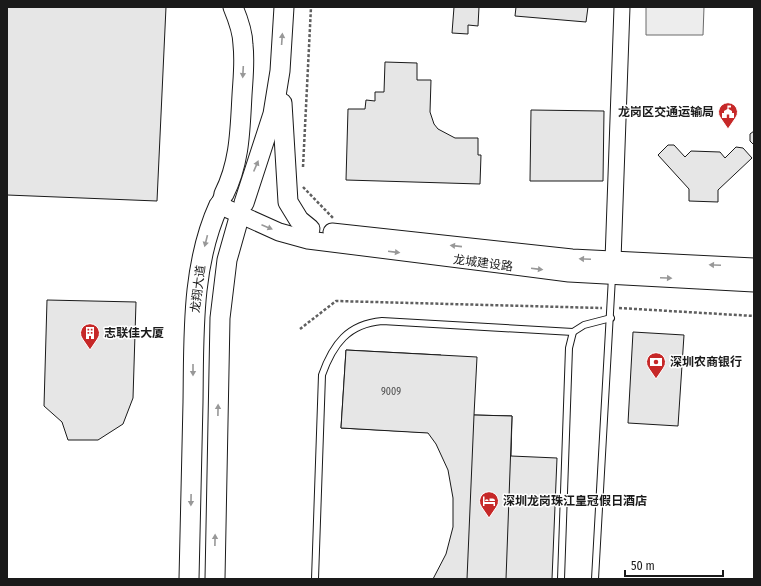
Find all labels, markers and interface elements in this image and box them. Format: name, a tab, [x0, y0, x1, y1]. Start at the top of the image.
one-way arrow	[278, 33, 285, 45]
one-way arrow	[240, 66, 246, 79]
public building icon: 龙岗区交通运输局	[717, 101, 739, 129]
place label: 龙岗区交通运输局	[618, 105, 714, 119]
one-way arrow	[254, 160, 260, 172]
one-way arrow	[261, 223, 273, 230]
one-way arrow	[202, 235, 208, 247]
one-way arrow	[450, 243, 462, 249]
one-way arrow	[388, 249, 400, 255]
street label: 龙城建设路	[452, 252, 514, 274]
one-way arrow	[578, 256, 591, 262]
one-way arrow	[709, 262, 721, 269]
street label: 龙翔大道	[188, 264, 208, 314]
one-way arrow	[531, 266, 543, 273]
one-way arrow	[660, 275, 672, 282]
building icon: 志联佳大厦	[79, 322, 101, 350]
place label: 志联佳大厦	[104, 326, 164, 340]
bank icon: 深圳农商银行	[645, 351, 667, 379]
place label: 深圳农商银行	[670, 355, 742, 369]
one-way arrow	[190, 364, 196, 377]
house number: 9009	[381, 386, 401, 398]
one-way arrow	[215, 403, 221, 416]
hotel icon: 深圳龙岗珠江皇冠假日酒店	[478, 490, 500, 518]
one-way arrow	[188, 494, 194, 507]
place label: 深圳龙岗珠江皇冠假日酒店	[503, 494, 647, 508]
one-way arrow	[212, 534, 219, 546]
scale bar	[625, 552, 723, 578]
text: 50 m	[631, 559, 655, 573]

